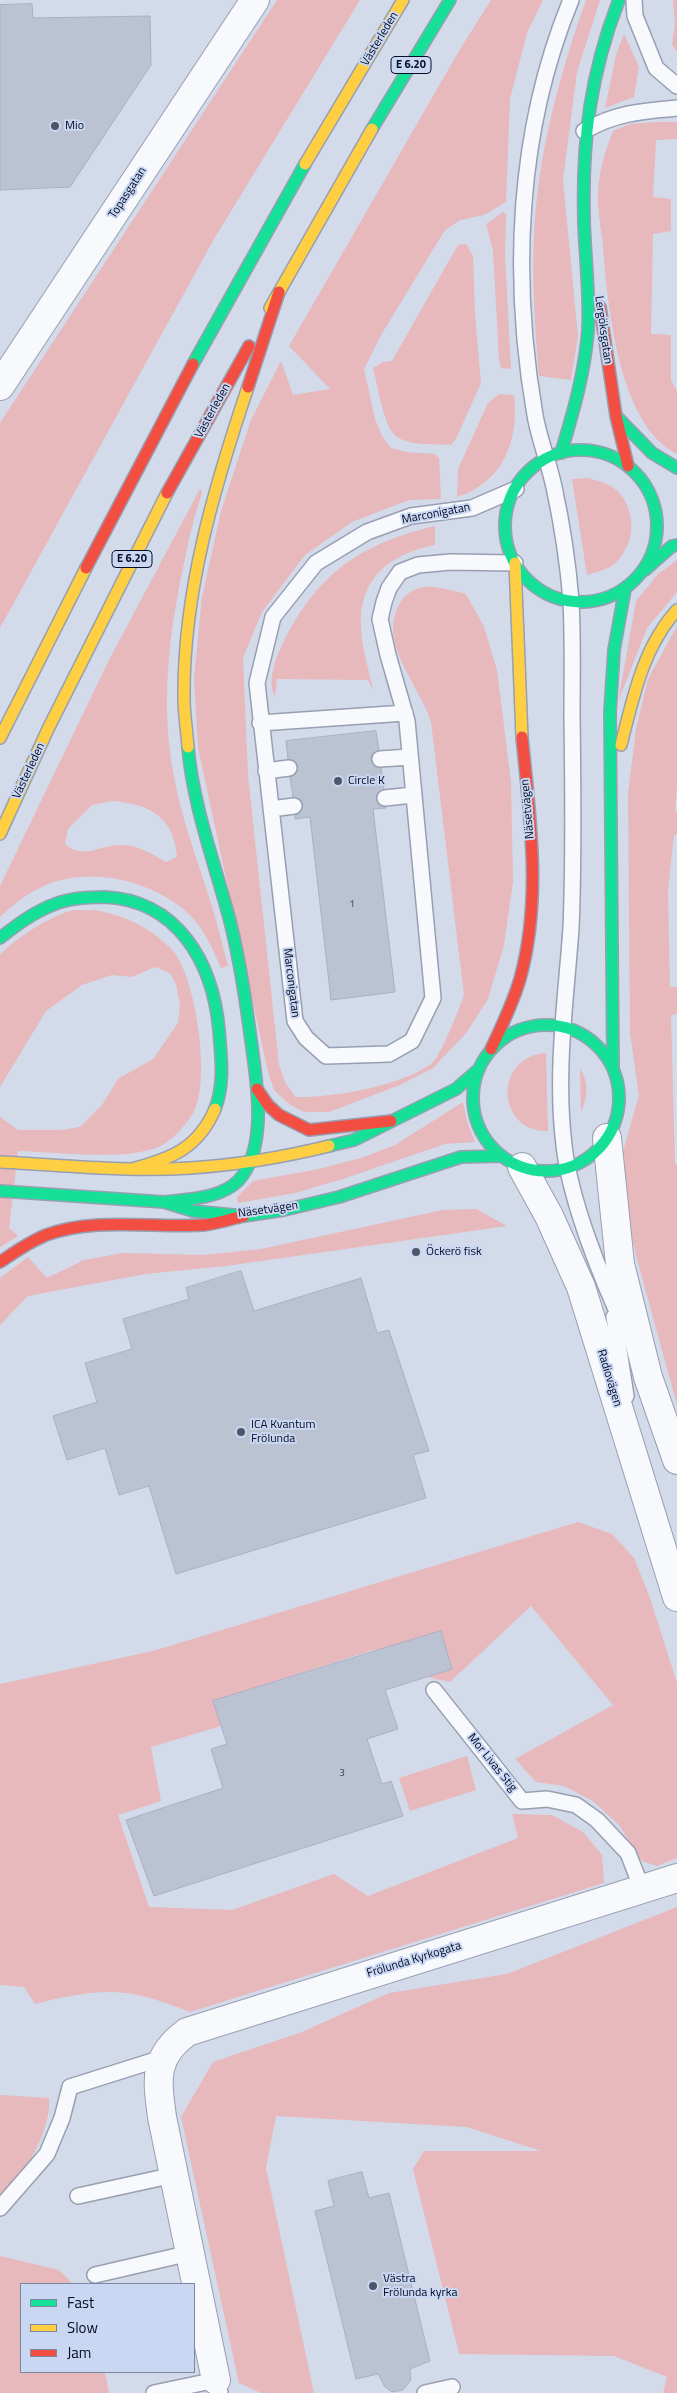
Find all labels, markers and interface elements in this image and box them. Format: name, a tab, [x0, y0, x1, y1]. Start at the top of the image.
street label: Västerleden	[358, 9, 402, 69]
road number: E 6.20	[391, 56, 431, 74]
place label: Mio	[65, 119, 84, 133]
marker: Mio	[49, 120, 61, 132]
street label: Topasgatan	[106, 165, 150, 221]
street label: Lergöksgatan	[591, 295, 615, 365]
street label: Västerleden	[192, 381, 234, 441]
street label: Marconigatan	[400, 500, 472, 528]
road number: E 6.20	[112, 550, 152, 568]
street label: Västerleden	[10, 741, 48, 801]
place label: Circle K	[348, 774, 385, 788]
marker: Circle K	[332, 775, 344, 787]
street label: Näsetvägen	[518, 778, 538, 840]
house number: 1	[349, 899, 355, 911]
street label: Marconigatan	[280, 948, 302, 1018]
street label: Näsetvägen	[237, 1199, 299, 1221]
place label: Öckerö fisk	[426, 1245, 482, 1259]
marker: Öckerö fisk	[410, 1246, 422, 1258]
street label: Radiovägen	[593, 1348, 625, 1408]
place label: ICA Kvantum Frölunda	[251, 1418, 316, 1446]
marker: ICA Kvantum Frölunda	[235, 1426, 247, 1438]
street label: Mor Livas Stig	[464, 1731, 520, 1795]
house number: 3	[339, 1768, 345, 1780]
street label: Frölunda Kyrkogata	[365, 1939, 463, 1981]
place label: Västra Frölunda kyrka	[383, 2272, 457, 2300]
marker: Västra Frölunda kyrka	[367, 2280, 379, 2292]
legend	[20, 2283, 195, 2373]
text: Fast	[67, 2291, 94, 2314]
text: Slow	[67, 2316, 98, 2339]
text: Jam	[67, 2341, 91, 2364]

